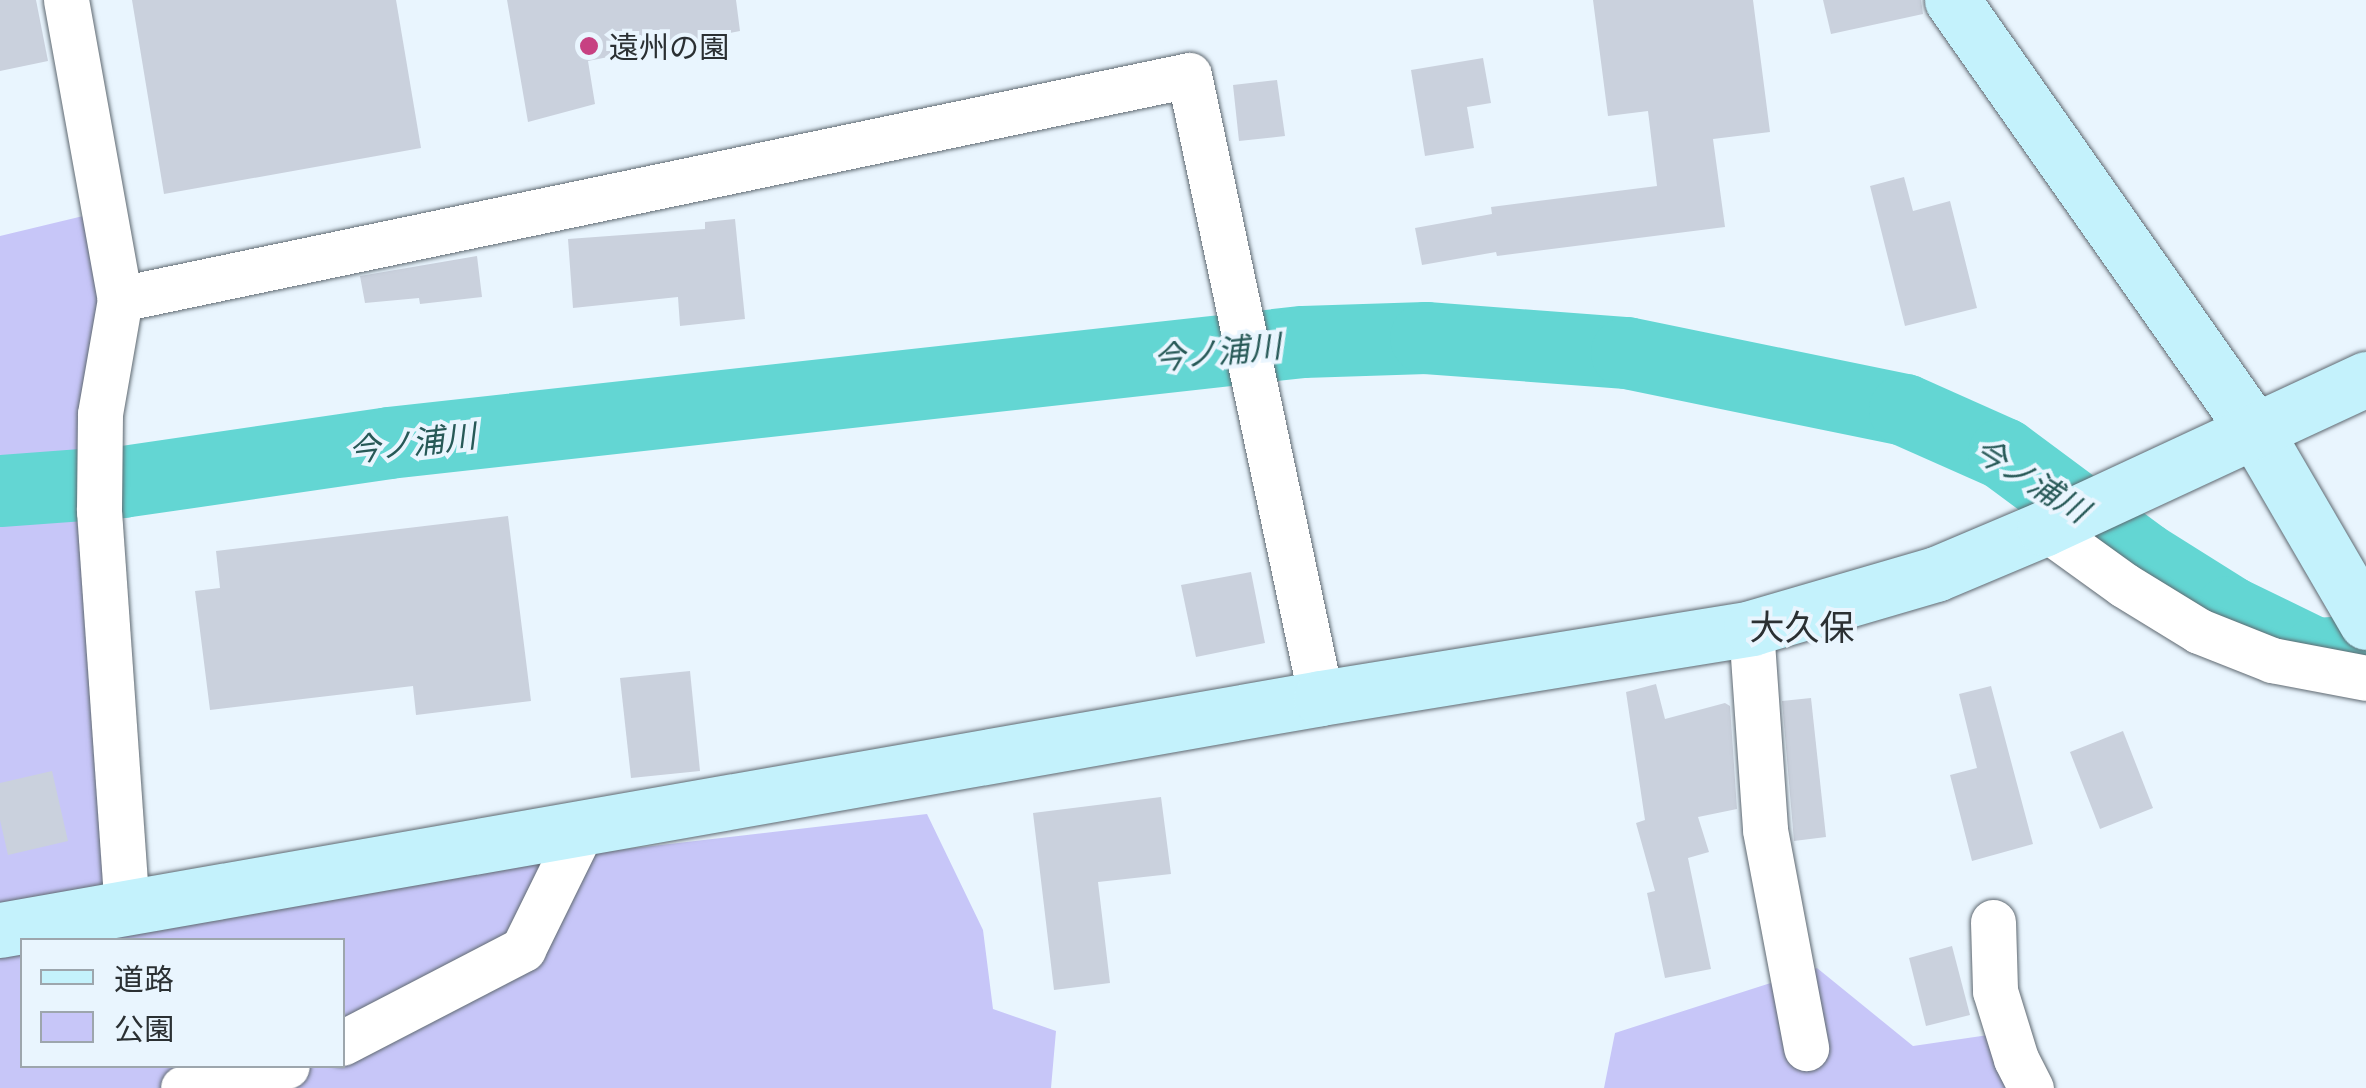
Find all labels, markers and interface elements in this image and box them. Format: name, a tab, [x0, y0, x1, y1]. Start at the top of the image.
place label: 遠州の園	[609, 28, 729, 64]
marker: 遠州の園	[578, 35, 600, 57]
water label: 今ノ浦川	[1151, 325, 1283, 377]
water label: 今ノ浦川	[346, 415, 478, 469]
water label: 今ノ浦川	[1968, 429, 2096, 529]
district label: 大久保	[1750, 605, 1854, 647]
legend	[20, 938, 345, 1068]
text: 道路	[114, 958, 174, 998]
text: 公園	[114, 1008, 174, 1048]

